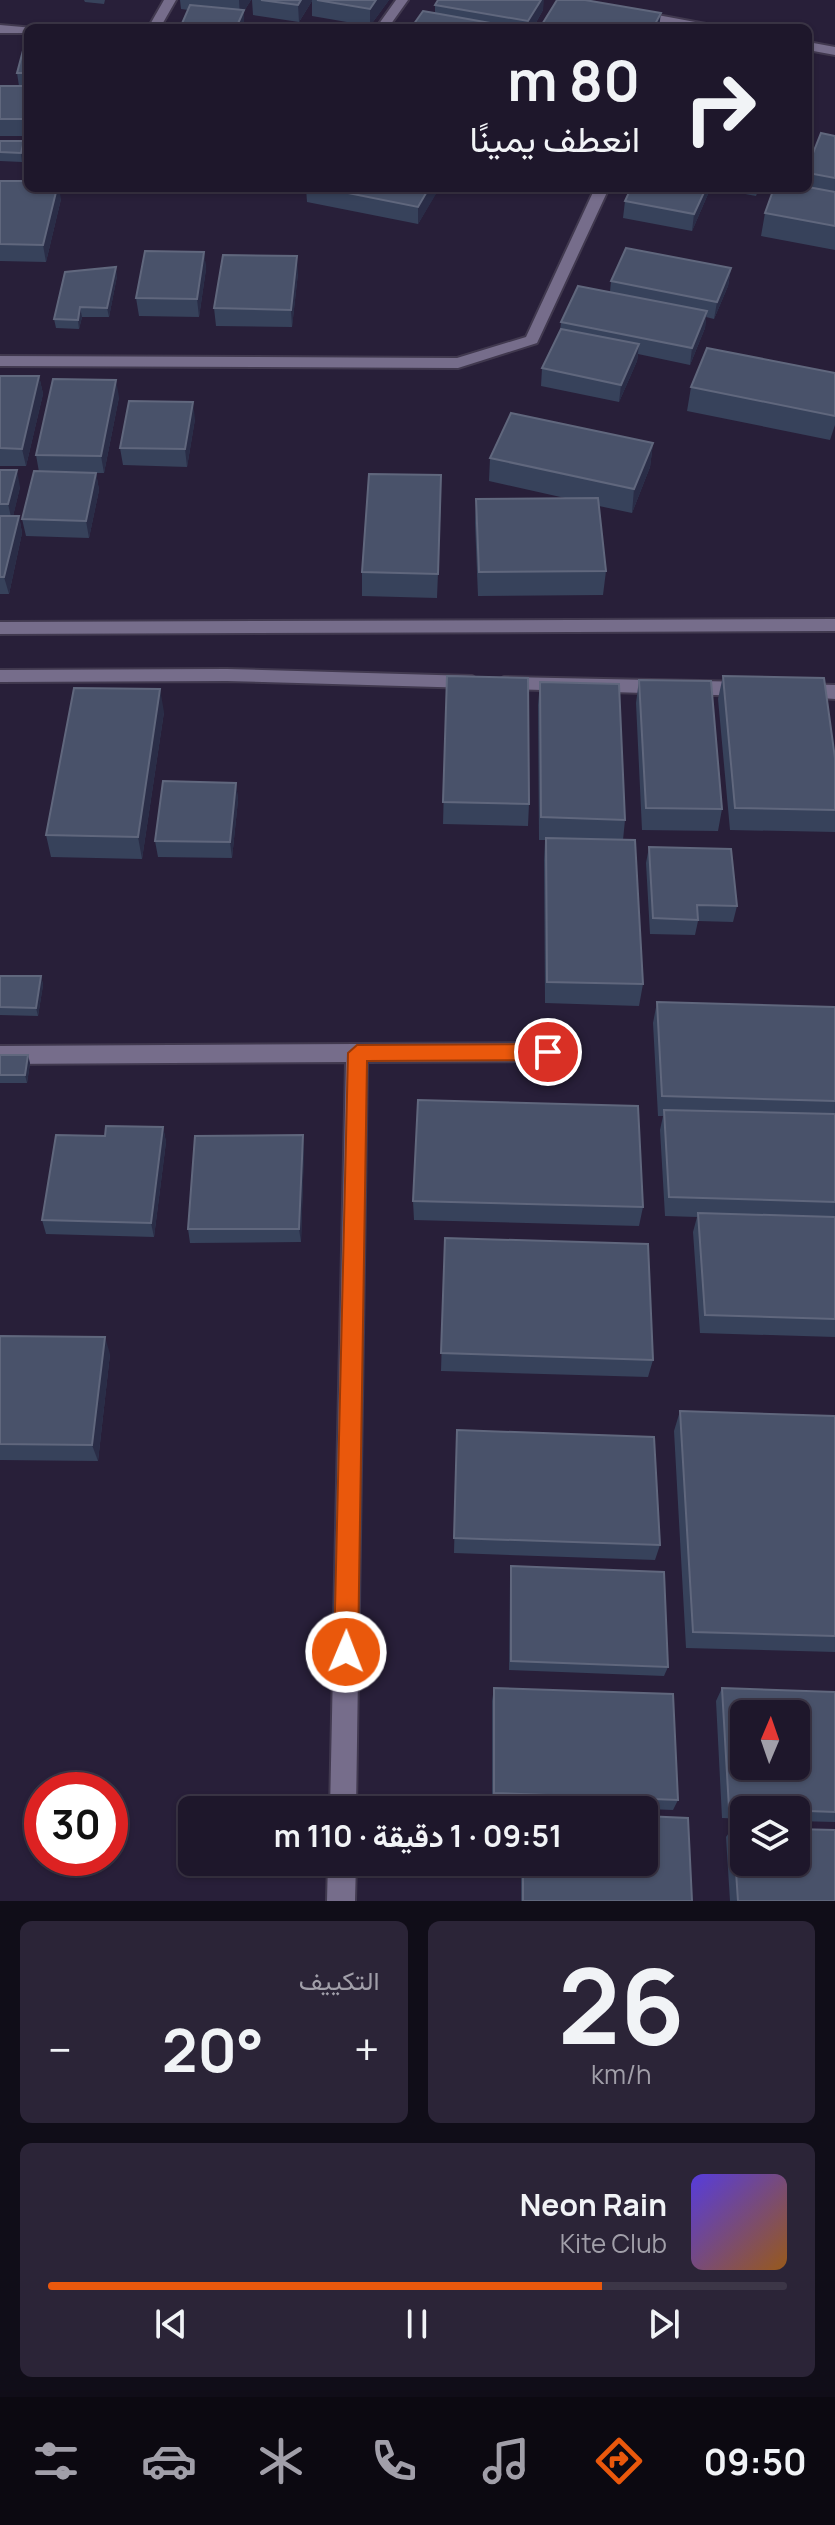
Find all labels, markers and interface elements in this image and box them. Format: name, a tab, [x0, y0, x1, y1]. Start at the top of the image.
text: 80 m	[507, 41, 640, 118]
icon: right	[668, 56, 772, 160]
text: انعطف يمينًا	[469, 114, 640, 163]
pin	[514, 1018, 582, 1086]
icon: arrive	[526, 1030, 570, 1074]
position arrow	[304, 1610, 388, 1694]
north arrow	[730, 1700, 810, 1780]
map controls	[730, 1700, 810, 1876]
speed limit sign: 30	[24, 1772, 128, 1876]
button: layers	[730, 1796, 810, 1876]
text: 09:51 · 1 دقيقة · 110 m	[274, 1815, 562, 1856]
text: 26	[558, 1933, 685, 2075]
text: التكييف	[299, 1962, 380, 1998]
text: 20°	[162, 2008, 264, 2090]
text: −	[48, 2019, 72, 2079]
text: +	[354, 2019, 379, 2079]
text: km/h	[591, 2056, 651, 2092]
text: Neon Rain	[520, 2184, 667, 2225]
text: Kite Club	[560, 2225, 667, 2261]
icon: previous	[149, 2302, 193, 2346]
icon: pause	[395, 2302, 439, 2346]
icon: next	[642, 2302, 686, 2346]
icon: filters	[28, 2433, 84, 2489]
icon: car	[141, 2433, 197, 2489]
icon: climate	[253, 2433, 309, 2489]
icon: phone	[366, 2433, 422, 2489]
icon: music	[478, 2433, 534, 2489]
icon: directions	[591, 2433, 647, 2489]
text: 09:50	[704, 2437, 807, 2486]

